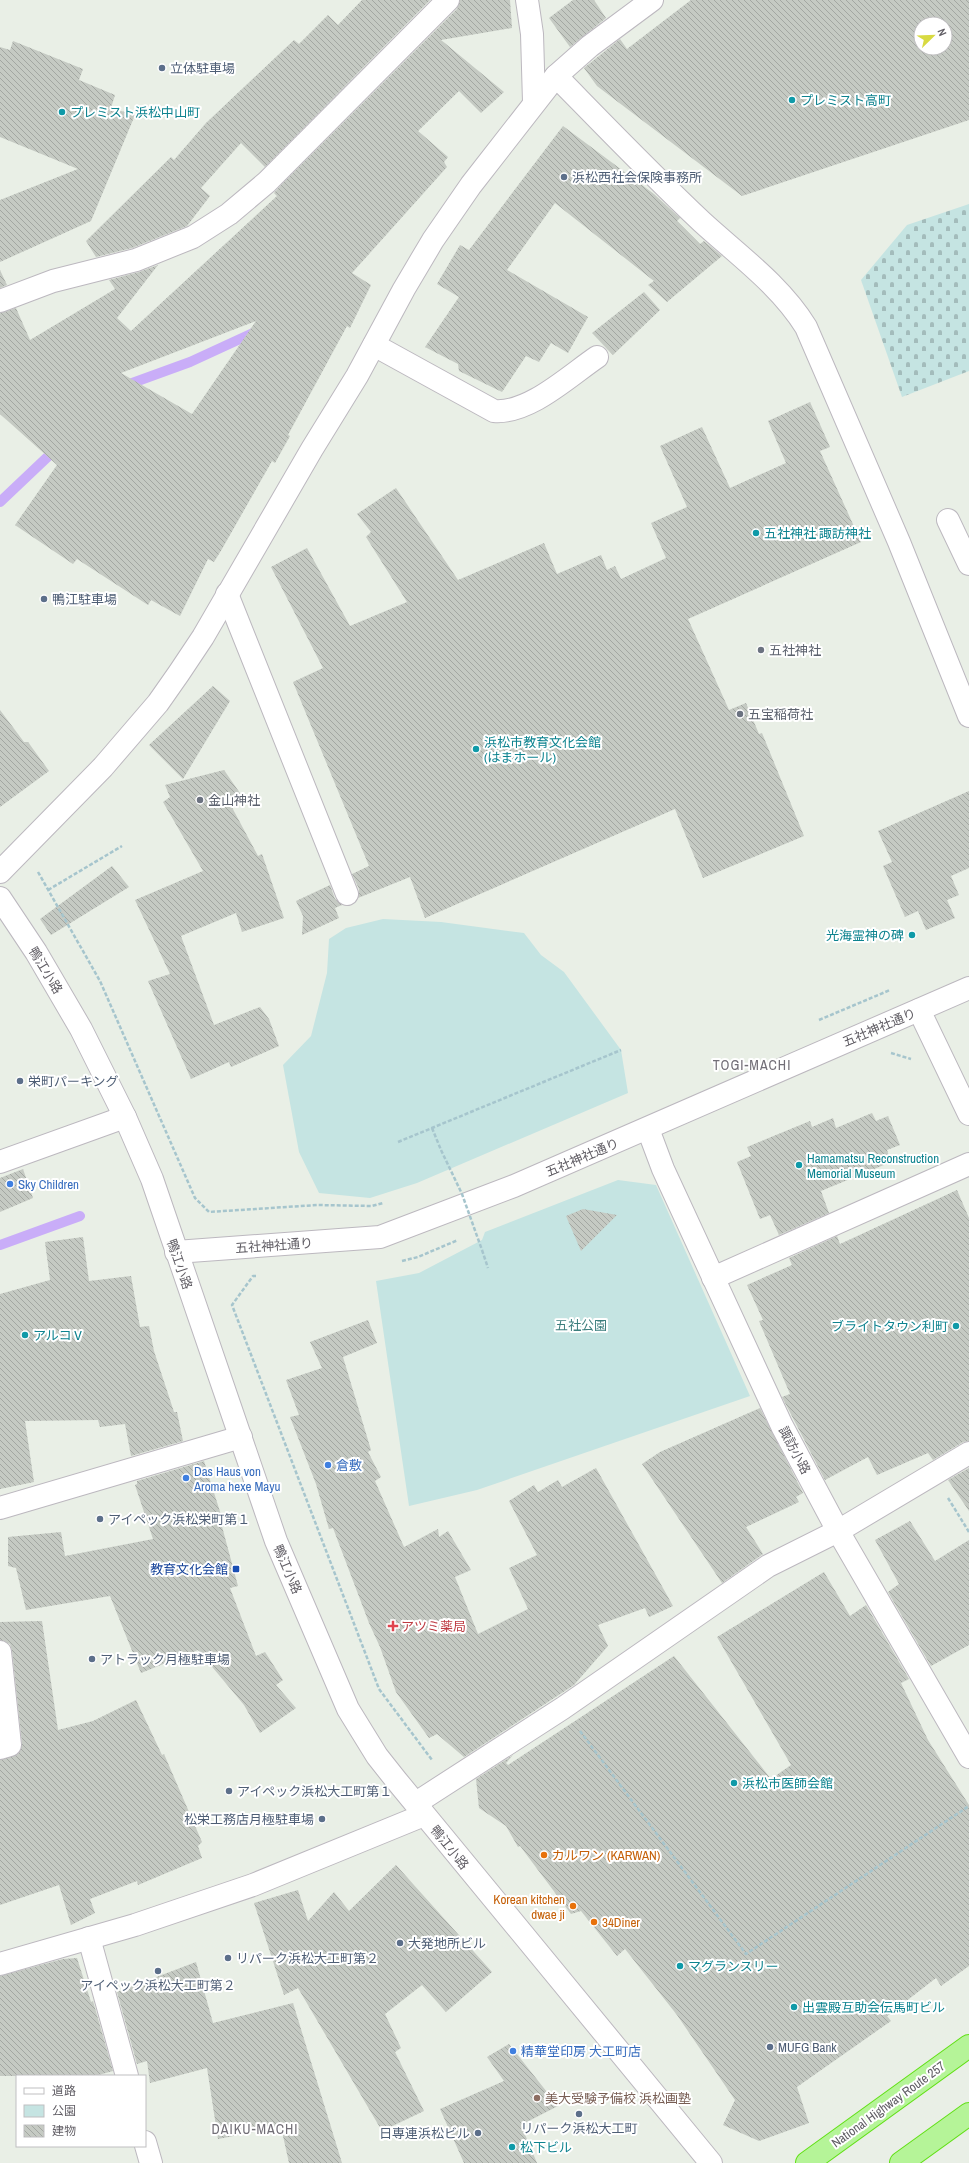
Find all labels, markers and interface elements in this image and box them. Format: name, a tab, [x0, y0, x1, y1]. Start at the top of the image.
north arrow	[913, 16, 953, 56]
text: N	[934, 26, 950, 38]
place label: 立体駐車場	[170, 60, 235, 77]
marker: 立体駐車場	[157, 63, 167, 73]
place label: プレミスト高町	[800, 92, 891, 109]
marker: プレミスト高町	[787, 95, 797, 105]
place label: プレミスト浜松中山町	[70, 104, 200, 121]
marker: プレミスト浜松中山町	[57, 107, 67, 117]
place label: 浜松西社会保険事務所	[572, 169, 702, 186]
marker: 浜松西社会保険事務所	[559, 172, 569, 182]
place label: 五社神社 諏訪神社	[764, 525, 871, 542]
marker: 五社神社 諏訪神社	[751, 528, 761, 538]
place label: 鴨江駐車場	[52, 591, 117, 608]
marker: 鴨江駐車場	[39, 594, 49, 604]
place label: 五社神社	[769, 642, 821, 659]
marker: 五社神社	[756, 645, 766, 655]
place label: 五宝稲荷社	[748, 706, 813, 723]
marker: 五宝稲荷社	[735, 709, 745, 719]
place label: 浜松市教育文化会館 (はまホール)	[484, 734, 601, 766]
marker: 浜松市教育文化会館 (はまホール)	[471, 744, 481, 754]
place label: 金山神社	[208, 792, 260, 809]
marker: 金山神社	[195, 795, 205, 805]
place label: 光海霊神の碑	[826, 927, 904, 944]
marker: 光海霊神の碑	[907, 930, 917, 940]
street label: 鴨江小路	[25, 944, 66, 997]
street label: 五社神社通り	[840, 1004, 918, 1051]
district label: TOGI-MACHI	[713, 1056, 791, 1074]
place label: 栄町パーキング	[28, 1073, 119, 1090]
marker: 栄町パーキング	[15, 1076, 25, 1086]
street label: 五社神社通り	[543, 1134, 621, 1181]
place label: Hamamatsu Reconstruction Memorial Museum	[807, 1150, 939, 1182]
marker: Hamamatsu Reconstruction Memorial Museum	[794, 1160, 804, 1170]
place label: Sky Children	[18, 1176, 79, 1193]
marker: Sky Children	[5, 1179, 15, 1189]
street label: 五社神社通り	[235, 1234, 314, 1257]
street label: 鴨江小路	[163, 1237, 196, 1292]
park label: 五社公園	[555, 1317, 607, 1334]
place label: ブライトタウン利町	[831, 1318, 948, 1335]
marker: ブライトタウン利町	[951, 1321, 961, 1331]
place label: アルコⅤ	[33, 1327, 85, 1344]
marker: アルコⅤ	[20, 1330, 30, 1340]
street label: 諏訪小路	[775, 1423, 814, 1477]
place label: 倉敷	[336, 1457, 362, 1474]
marker: 倉敷	[323, 1460, 333, 1470]
place label: Das Haus von Aroma hexe Mayu	[193, 1463, 281, 1495]
marker: Das Haus von Aroma hexe Mayu	[181, 1473, 191, 1483]
place label: アイペック浜松栄町第１	[108, 1511, 250, 1528]
marker: アイペック浜松栄町第１	[95, 1514, 105, 1524]
street label: 鴨江小路	[270, 1542, 306, 1596]
place label: 教育文化会館	[150, 1561, 228, 1578]
marker: 教育文化会館	[231, 1564, 241, 1574]
place label: アツミ薬局	[401, 1618, 466, 1635]
marker: アツミ薬局	[388, 1621, 398, 1631]
place label: アトラック月極駐車場	[100, 1651, 230, 1668]
marker: アトラック月極駐車場	[87, 1654, 97, 1664]
place label: 浜松市医師会館	[742, 1775, 833, 1792]
marker: 浜松市医師会館	[729, 1778, 739, 1788]
place label: アイペック浜松大工町第１	[237, 1783, 392, 1800]
marker: アイペック浜松大工町第１	[224, 1786, 234, 1796]
place label: 松栄工務店月極駐車場	[184, 1811, 314, 1828]
marker: 松栄工務店月極駐車場	[317, 1814, 327, 1824]
street label: 鴨江小路	[427, 1822, 473, 1873]
place label: カルワン (KARWAN)	[552, 1847, 661, 1864]
marker: カルワン (KARWAN)	[539, 1850, 549, 1860]
place label: Korean kitchen dwae ji	[493, 1891, 565, 1923]
marker: Korean kitchen dwae ji	[568, 1901, 578, 1911]
place label: 34Diner	[602, 1914, 640, 1931]
marker: 34Diner	[589, 1917, 599, 1927]
place label: 大発地所ビル	[408, 1935, 486, 1952]
marker: 大発地所ビル	[395, 1938, 405, 1948]
place label: リパーク浜松大工町第２	[236, 1950, 379, 1967]
marker: リパーク浜松大工町第２	[223, 1953, 233, 1963]
place label: マグランスリー	[688, 1958, 779, 1975]
marker: マグランスリー	[675, 1961, 685, 1971]
marker: アイペック浜松大工町第２	[153, 1966, 163, 1976]
place label: アイペック浜松大工町第２	[80, 1977, 236, 1994]
place label: 出雲殿互助会伝馬町ビル	[802, 1999, 945, 2016]
marker: 出雲殿互助会伝馬町ビル	[789, 2002, 799, 2012]
place label: MUFG Bank	[778, 2039, 837, 2056]
marker: MUFG Bank	[765, 2042, 775, 2052]
place label: 精華堂印房 大工町店	[521, 2043, 641, 2060]
marker: 精華堂印房 大工町店	[508, 2046, 518, 2056]
street label: National Highway Route 257	[828, 2057, 948, 2151]
legend	[16, 2075, 146, 2147]
text: 道路	[52, 2083, 76, 2099]
place label: 美大受験予備校 浜松画塾	[545, 2090, 691, 2107]
marker: 美大受験予備校 浜松画塾	[532, 2093, 542, 2103]
text: 公園	[52, 2103, 76, 2119]
marker: リパーク浜松大工町	[574, 2109, 584, 2119]
district label: DAIKU-MACHI	[212, 2120, 298, 2138]
place label: リパーク浜松大工町	[520, 2120, 638, 2137]
text: 建物	[52, 2123, 76, 2139]
place label: 日専連浜松ビル	[379, 2125, 470, 2142]
marker: 日専連浜松ビル	[473, 2128, 483, 2138]
place label: 松下ビル	[520, 2139, 572, 2156]
marker: 松下ビル	[507, 2142, 517, 2152]

